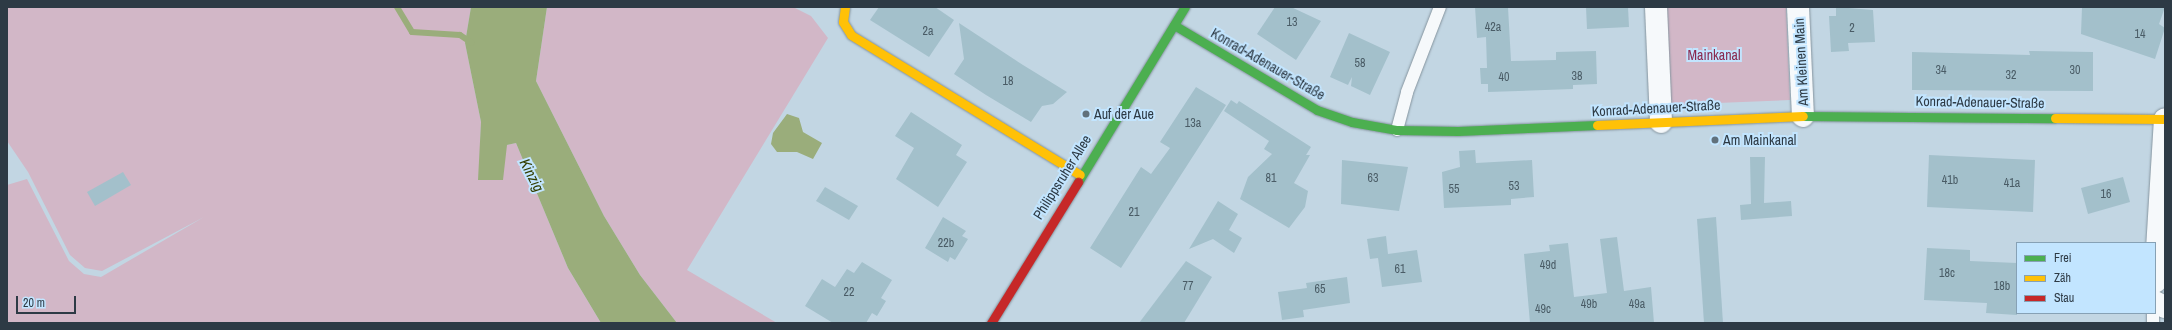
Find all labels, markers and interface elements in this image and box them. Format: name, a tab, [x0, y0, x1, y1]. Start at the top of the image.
house number: 13	[1287, 16, 1297, 30]
street label: Am Kleinen Main	[1790, 18, 1812, 106]
house number: 42a	[1485, 21, 1501, 35]
house number: 2	[1849, 22, 1855, 36]
house number: 2a	[923, 25, 933, 39]
street label: Konrad-Adenauer-Straße	[1208, 25, 1328, 103]
house number: 14	[2135, 28, 2145, 42]
park label: Mainkanal	[1688, 47, 1740, 63]
house number: 58	[1355, 57, 1365, 71]
house number: 34	[1936, 64, 1946, 78]
house number: 30	[2070, 64, 2080, 78]
house number: 32	[2006, 69, 2016, 83]
house number: 38	[1572, 70, 1582, 84]
house number: 40	[1499, 71, 1509, 85]
house number: 18	[1003, 75, 1013, 89]
street label: Konrad-Adenauer-Straße	[1915, 92, 2045, 112]
street label: Konrad-Adenauer-Straße	[1591, 96, 1721, 120]
place label: Auf der Aue	[1094, 106, 1155, 122]
marker: Auf der Aue	[1081, 109, 1091, 119]
house number: 13a	[1185, 117, 1201, 131]
street label: Philippsruher Allee	[1029, 131, 1095, 223]
place label: Am Mainkanal	[1723, 132, 1796, 148]
marker: Am Mainkanal	[1710, 135, 1720, 145]
water label: Kinzig	[516, 155, 548, 195]
house number: 81	[1266, 172, 1276, 186]
house number: 63	[1368, 172, 1378, 186]
house number: 41b	[1942, 174, 1958, 188]
house number: 41a	[2004, 177, 2020, 191]
house number: 53	[1509, 180, 1519, 194]
house number: 55	[1449, 183, 1459, 197]
house number: 16	[2101, 188, 2111, 202]
house number: 21	[1129, 206, 1139, 220]
house number: 22b	[938, 237, 954, 251]
legend	[2016, 242, 2156, 314]
text: Frei	[2054, 250, 2072, 266]
house number: 49d	[1540, 259, 1556, 273]
house number: 61	[1395, 263, 1405, 277]
house number: 18c	[1939, 267, 1955, 281]
text: Zäh	[2054, 270, 2071, 286]
house number: 77	[1183, 280, 1193, 294]
house number: 18b	[1994, 280, 2010, 294]
house number: 65	[1315, 283, 1325, 297]
house number: 22	[844, 286, 854, 300]
scale bar	[18, 288, 78, 314]
text: Stau	[2054, 290, 2074, 306]
text: 20 m	[23, 295, 45, 311]
house number: 49b	[1581, 298, 1597, 312]
house number: 49a	[1629, 298, 1645, 312]
house number: 49c	[1535, 303, 1551, 317]

